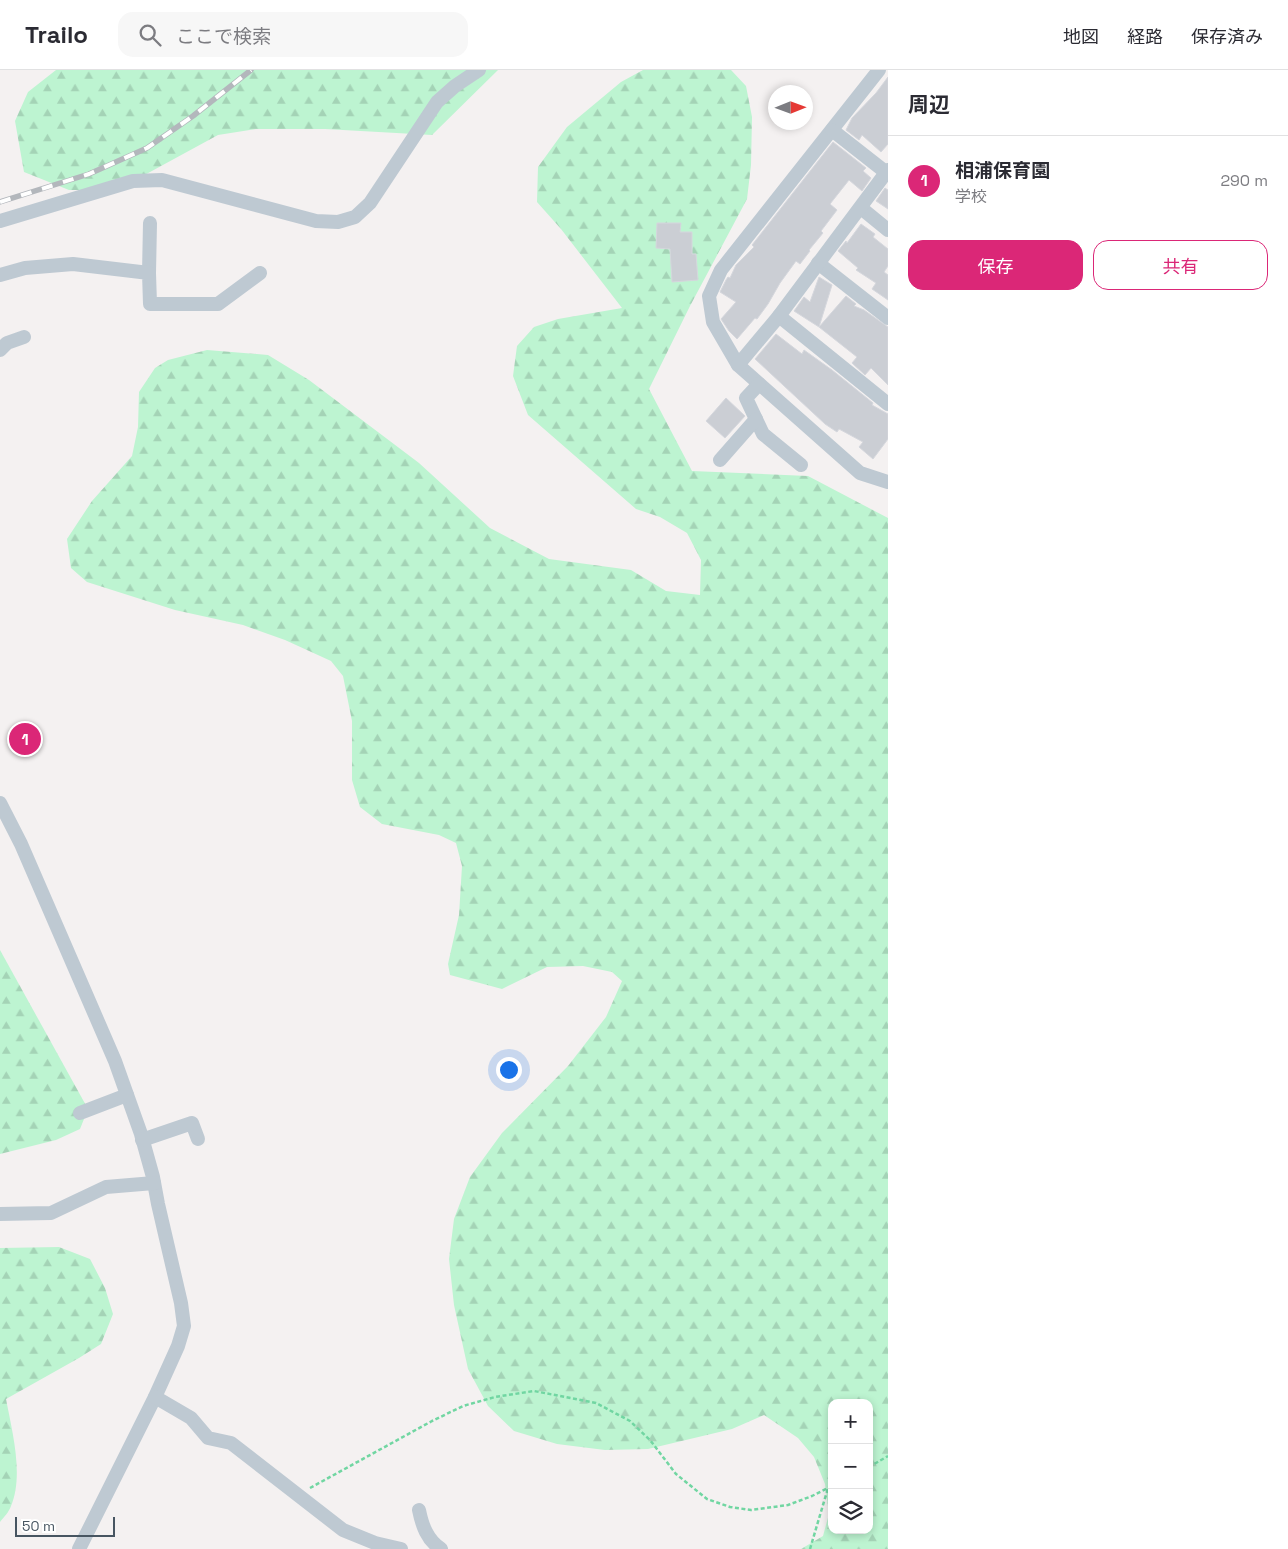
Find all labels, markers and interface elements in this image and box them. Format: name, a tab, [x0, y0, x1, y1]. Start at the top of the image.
search box	[118, 12, 468, 57]
text: Trailo	[25, 19, 88, 50]
icon: search	[136, 21, 164, 49]
text: ここで検索	[176, 24, 271, 49]
text: 地図	[1063, 25, 1099, 48]
text: 経路	[1127, 25, 1163, 48]
text: 保存済み	[1191, 25, 1263, 48]
north arrow	[768, 85, 813, 130]
text: 周辺	[908, 91, 950, 118]
text: 相浦保育園	[955, 158, 1050, 183]
text: 1	[920, 170, 928, 191]
text: 290 m	[1220, 170, 1268, 191]
text: 学校	[955, 186, 987, 207]
button: 保存	[908, 240, 1083, 290]
button: 共有	[1093, 240, 1268, 290]
pin: 1	[9, 720, 41, 758]
your location	[496, 1057, 522, 1083]
map controls	[828, 1399, 873, 1534]
button: +	[828, 1399, 873, 1444]
button: −	[828, 1444, 873, 1489]
button: layers	[828, 1489, 873, 1534]
scale bar	[15, 1514, 115, 1537]
text: 50 m	[22, 1517, 55, 1535]

